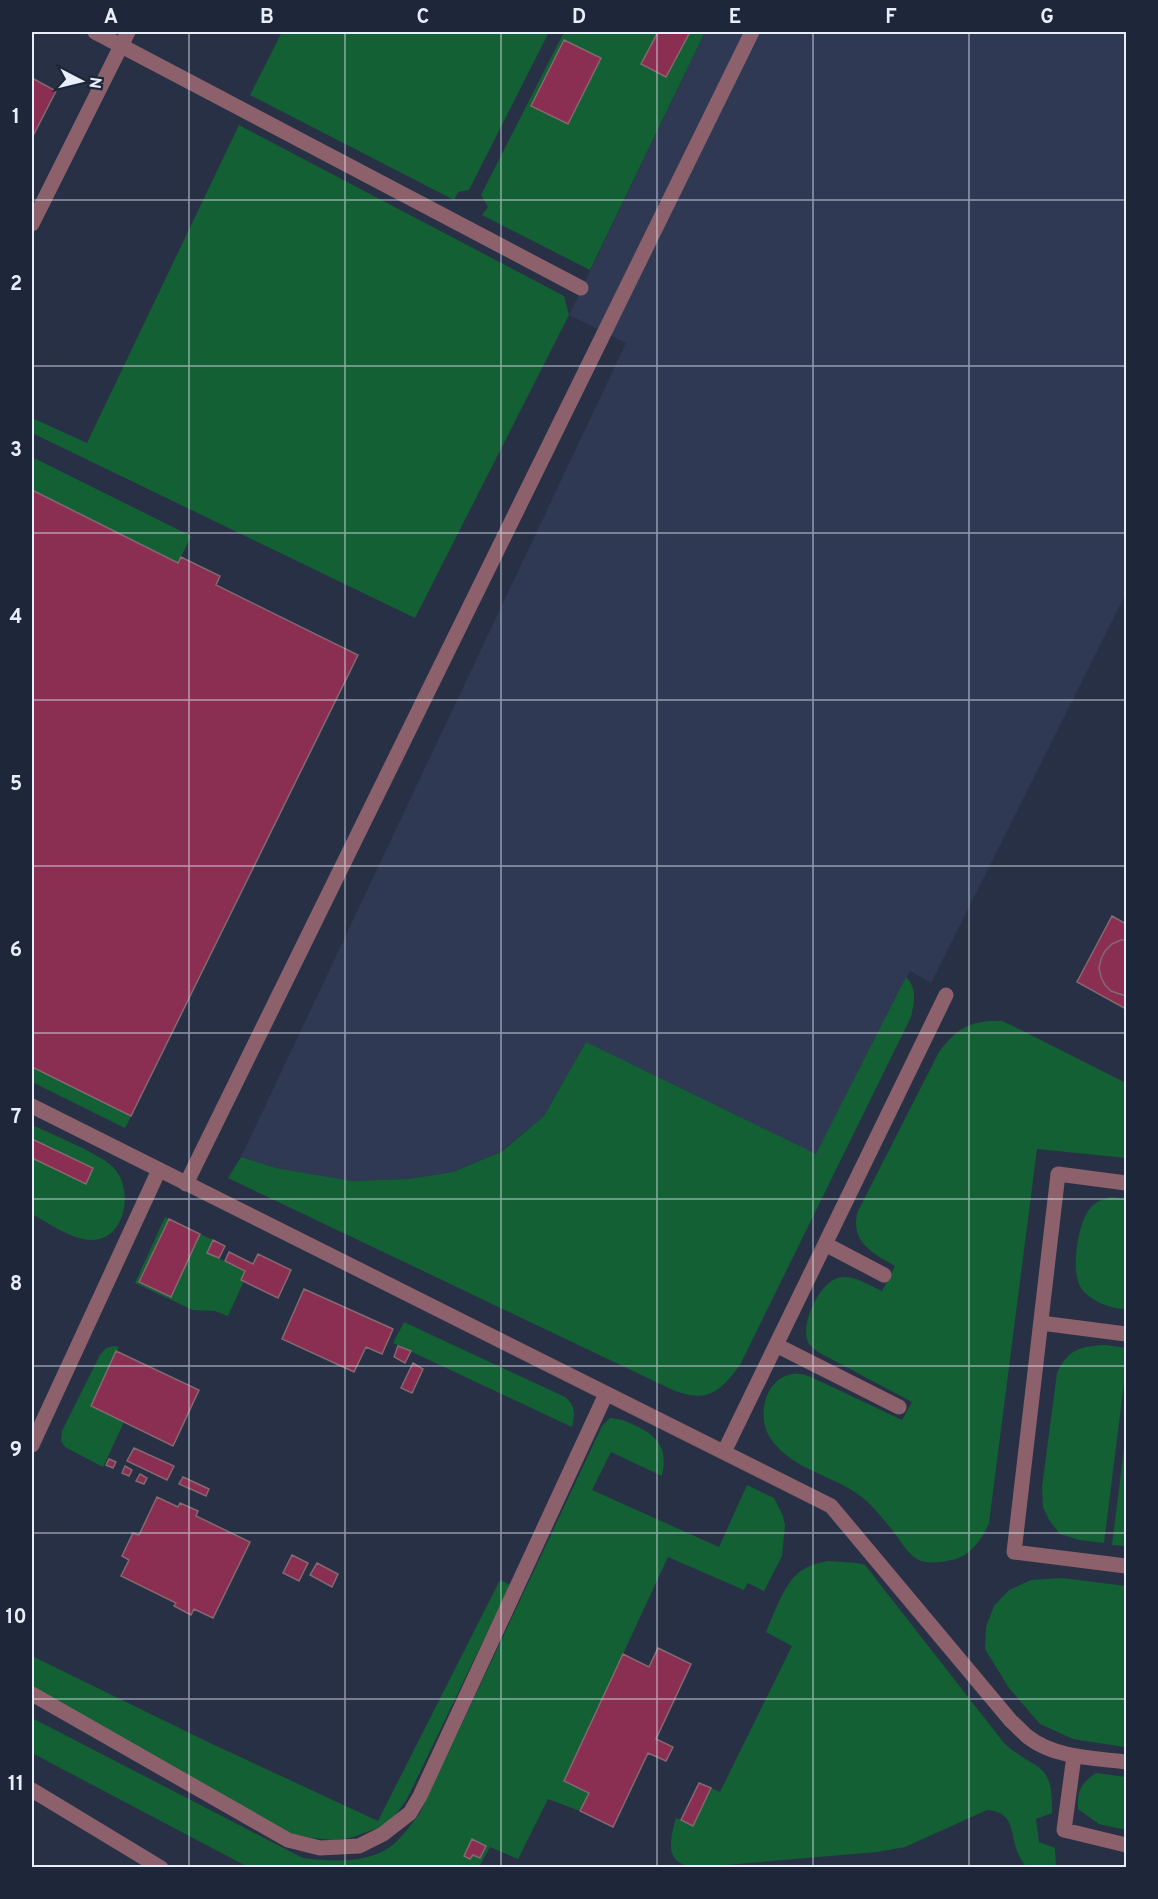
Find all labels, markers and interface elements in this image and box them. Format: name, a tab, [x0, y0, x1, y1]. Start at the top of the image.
text: A	[104, 5, 118, 31]
text: B	[260, 5, 274, 31]
text: C	[417, 5, 429, 31]
text: D	[572, 5, 586, 31]
text: E	[729, 5, 741, 31]
text: F	[885, 5, 897, 31]
text: G	[1040, 5, 1054, 31]
north arrow	[51, 51, 111, 111]
text: N	[83, 76, 105, 90]
text: 1	[12, 105, 20, 131]
text: 2	[10, 272, 22, 298]
text: 3	[10, 438, 22, 464]
text: 4	[10, 605, 22, 631]
text: 5	[10, 772, 22, 798]
text: 6	[10, 938, 22, 964]
text: 7	[11, 1105, 21, 1131]
text: 8	[10, 1272, 22, 1298]
text: 9	[10, 1438, 22, 1464]
text: 10	[5, 1605, 27, 1631]
text: 11	[8, 1772, 24, 1798]

